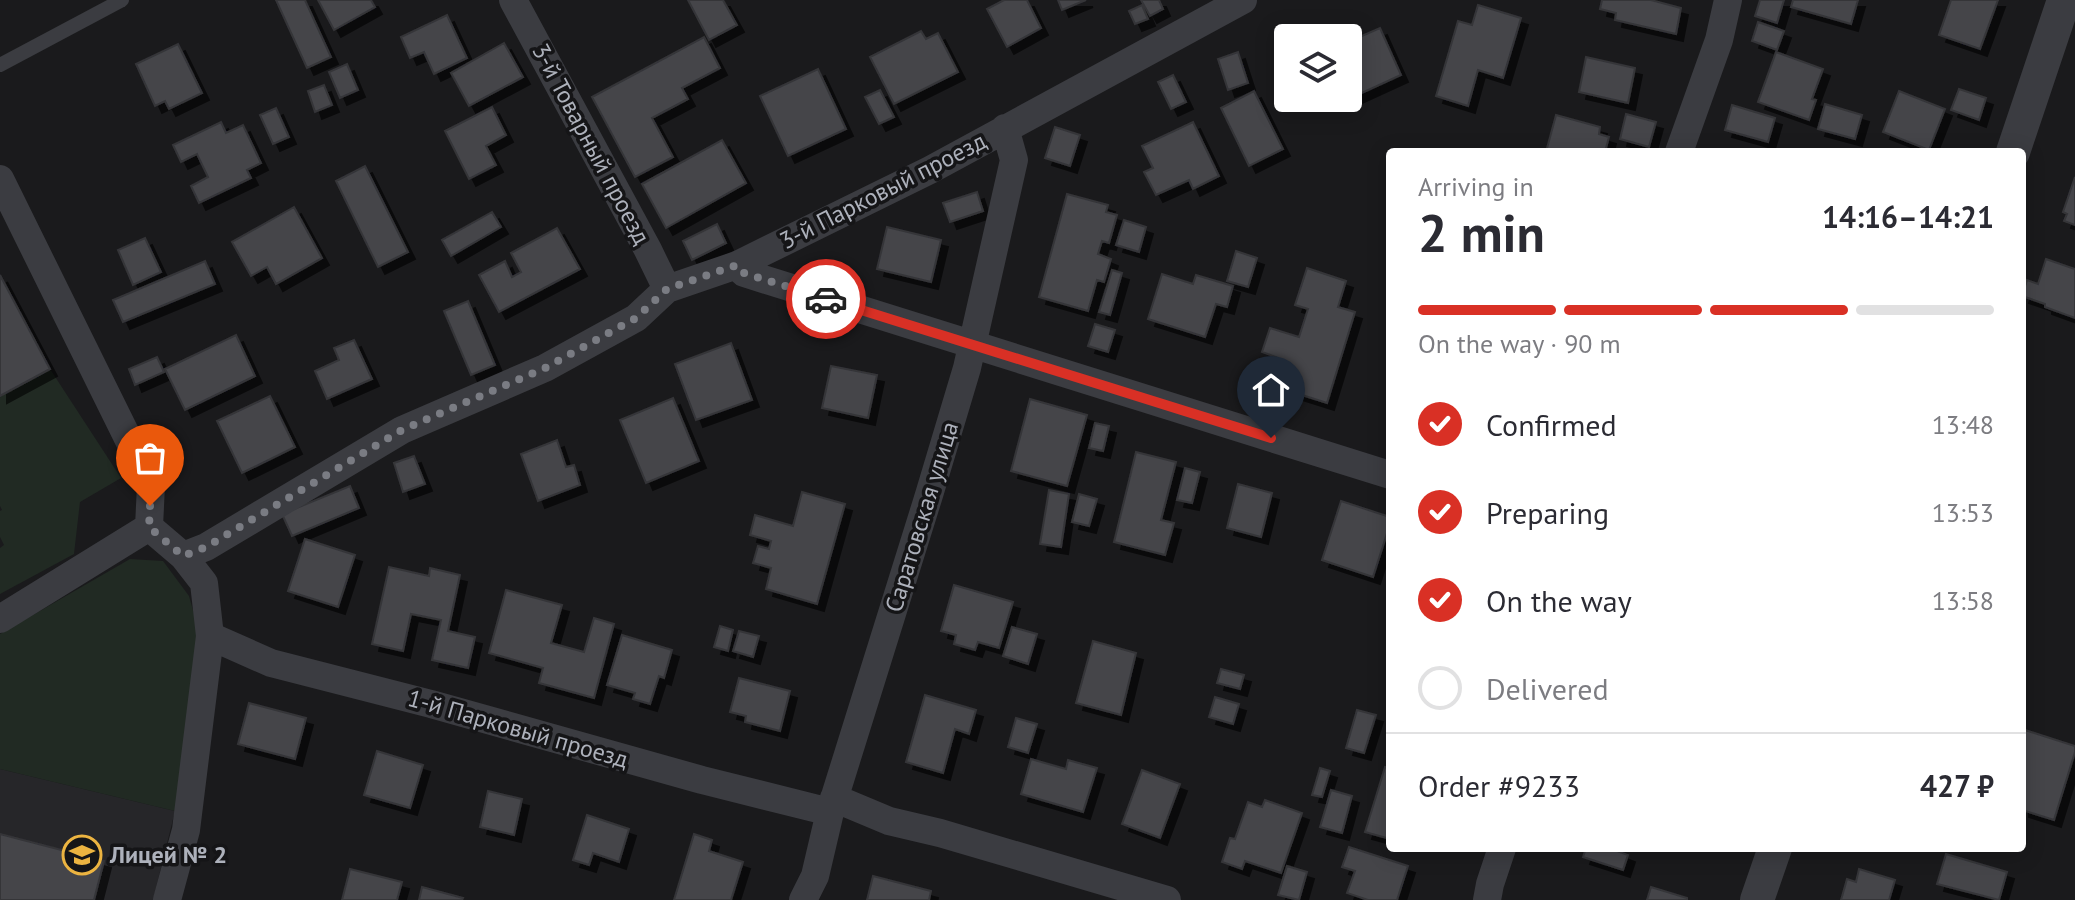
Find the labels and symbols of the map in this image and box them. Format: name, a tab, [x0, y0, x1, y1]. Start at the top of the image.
street label: 3-й Товарный проезд	[525, 38, 658, 250]
street label: 3-й Парковый проезд	[774, 125, 991, 256]
courier	[786, 259, 866, 339]
pin	[1237, 356, 1305, 438]
street label: Саратовская улица	[878, 418, 965, 616]
pin	[116, 424, 184, 506]
street label: 1-й Парковый проезд	[404, 682, 632, 775]
school or university icon: Лицей № 2	[61, 834, 103, 876]
place label: Лицей № 2	[109, 839, 227, 870]

